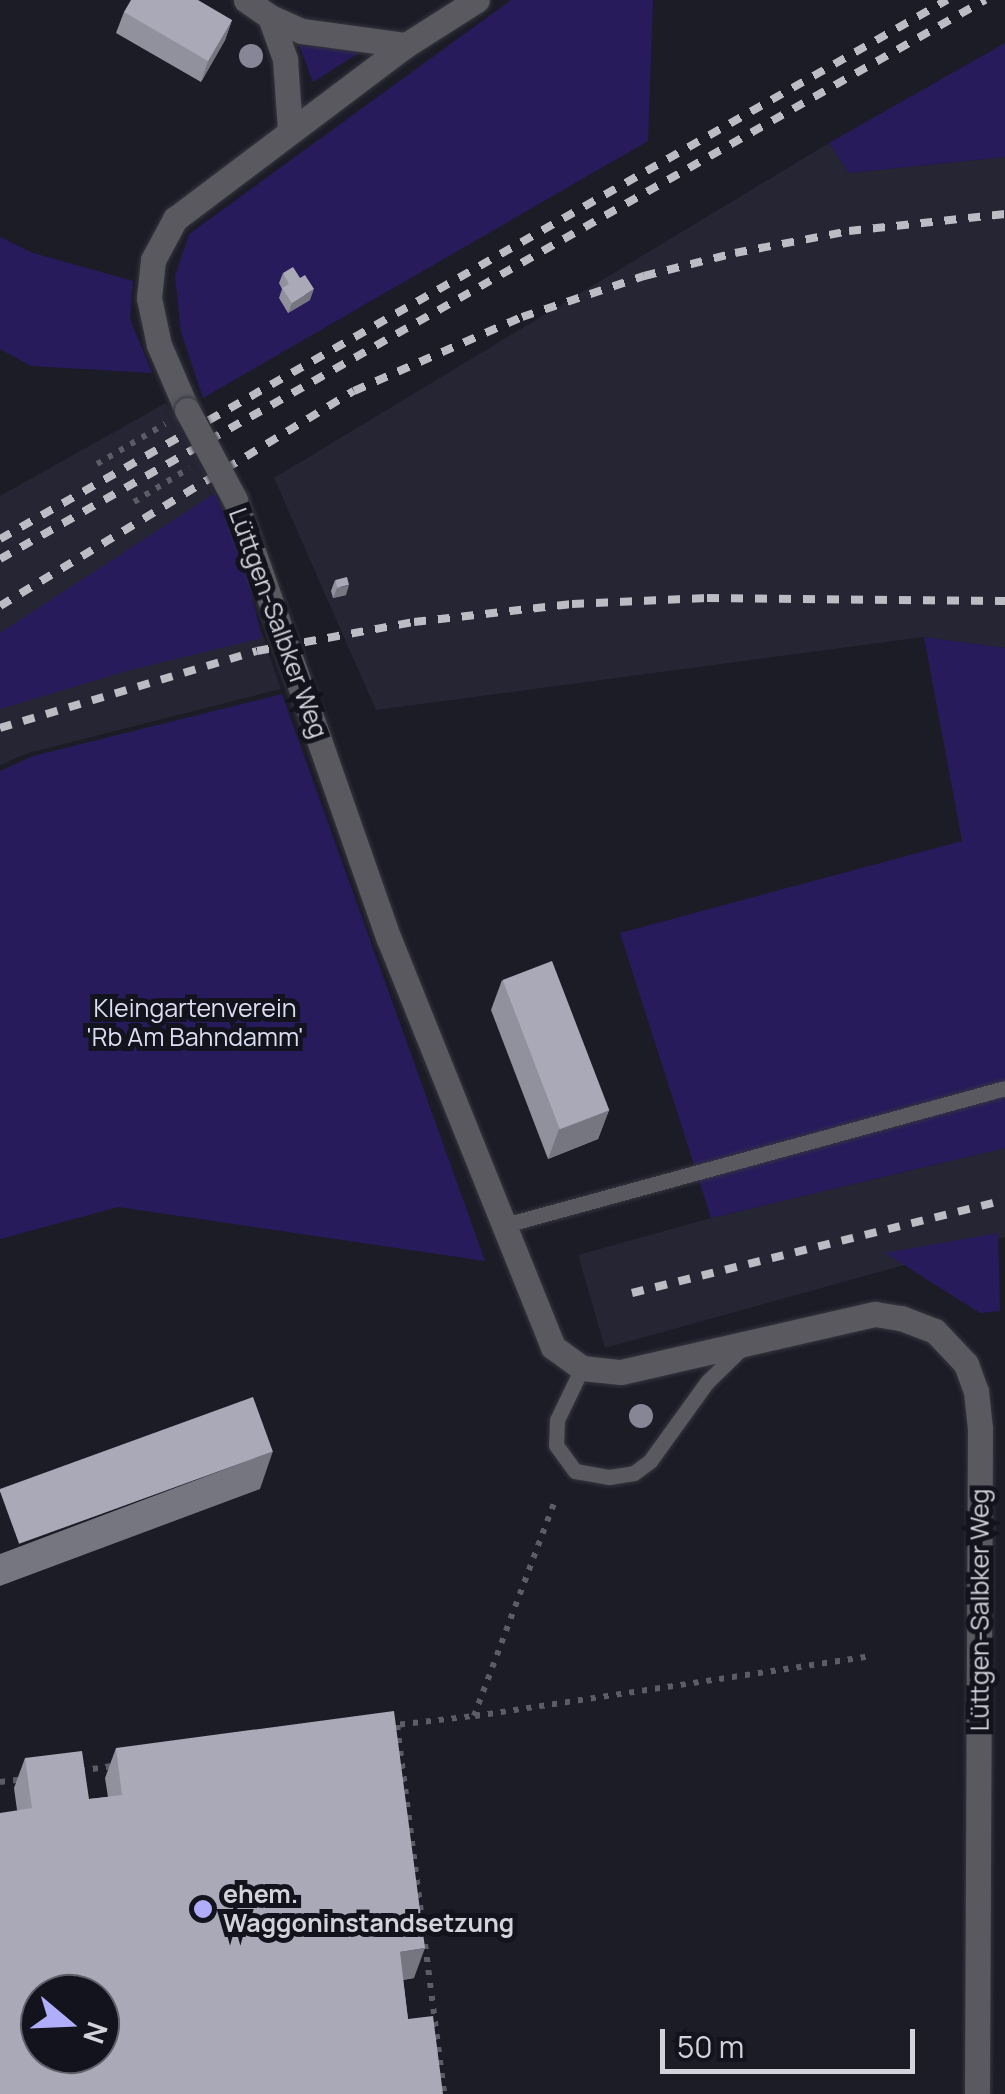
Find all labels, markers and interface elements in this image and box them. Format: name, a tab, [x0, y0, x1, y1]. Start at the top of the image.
street label: Lüttgen-Salbker Weg	[222, 504, 334, 742]
park label: Kleingartenverein 'Rb Am Bahndamm'	[86, 994, 304, 1053]
street label: Lüttgen-Salbker Weg	[965, 1489, 995, 1731]
place label: ehem. Waggoninstandsetzung	[223, 1880, 514, 1939]
marker: ehem. Waggoninstandsetzung	[192, 1898, 214, 1920]
north arrow	[20, 1974, 120, 2074]
scale bar	[665, 2009, 920, 2071]
text: N	[75, 2017, 118, 2049]
text: 50 m	[677, 2026, 744, 2067]

